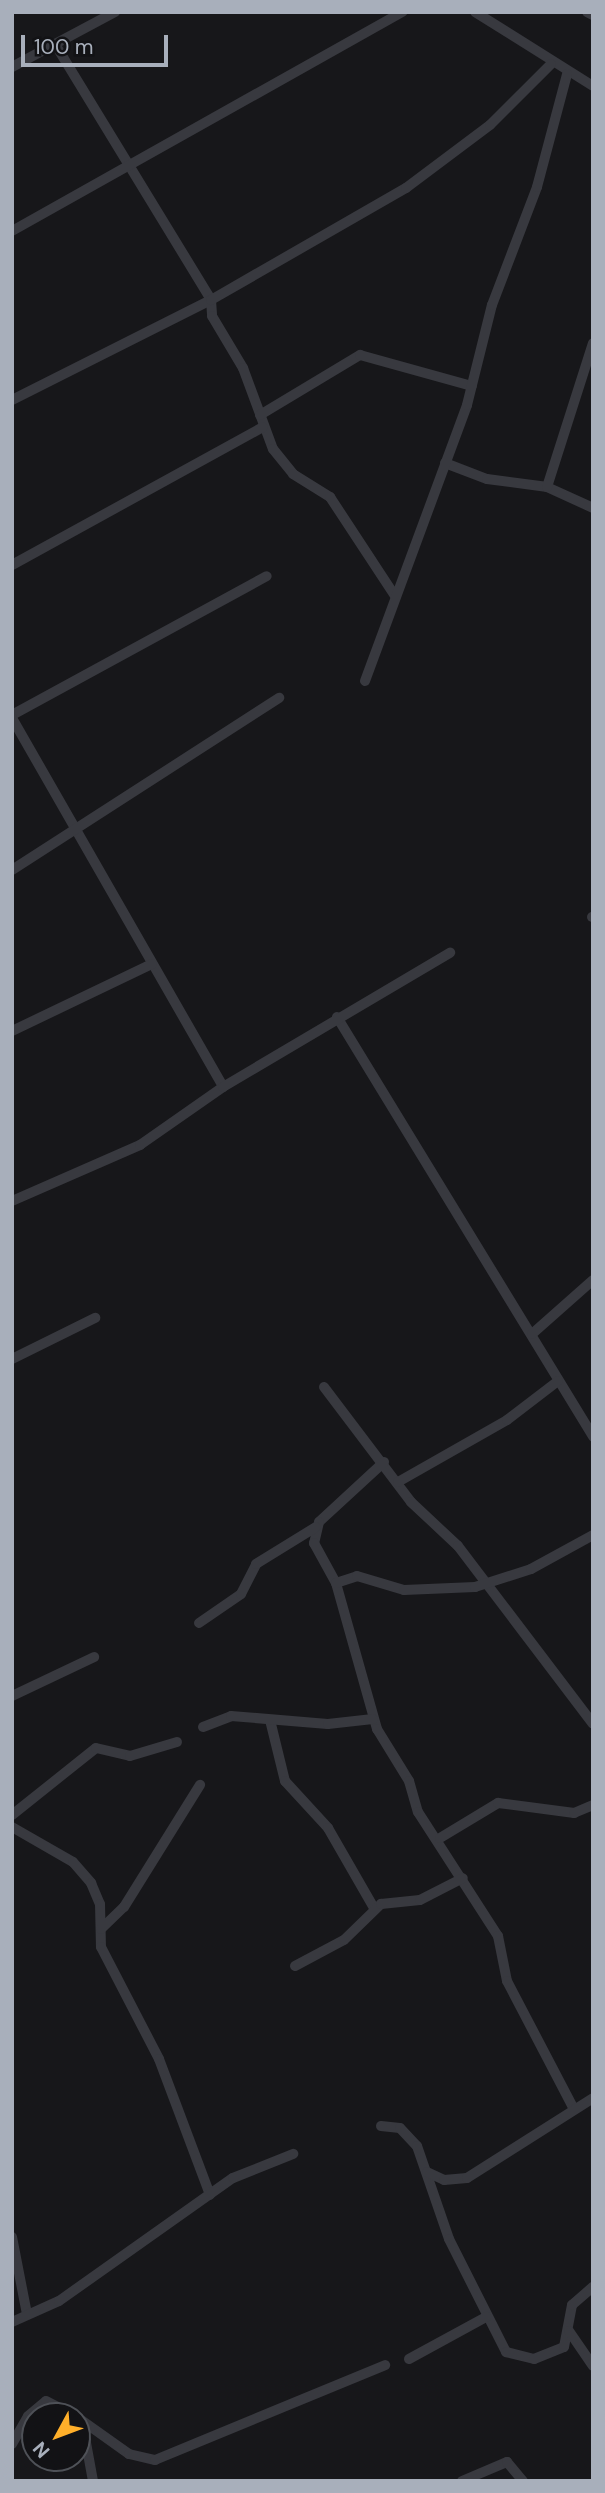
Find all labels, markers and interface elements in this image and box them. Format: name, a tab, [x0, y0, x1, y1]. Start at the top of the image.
scale bar	[24, 21, 172, 65]
text: 100 m	[34, 33, 94, 61]
north arrow	[21, 2402, 91, 2472]
text: N	[27, 2436, 55, 2463]

